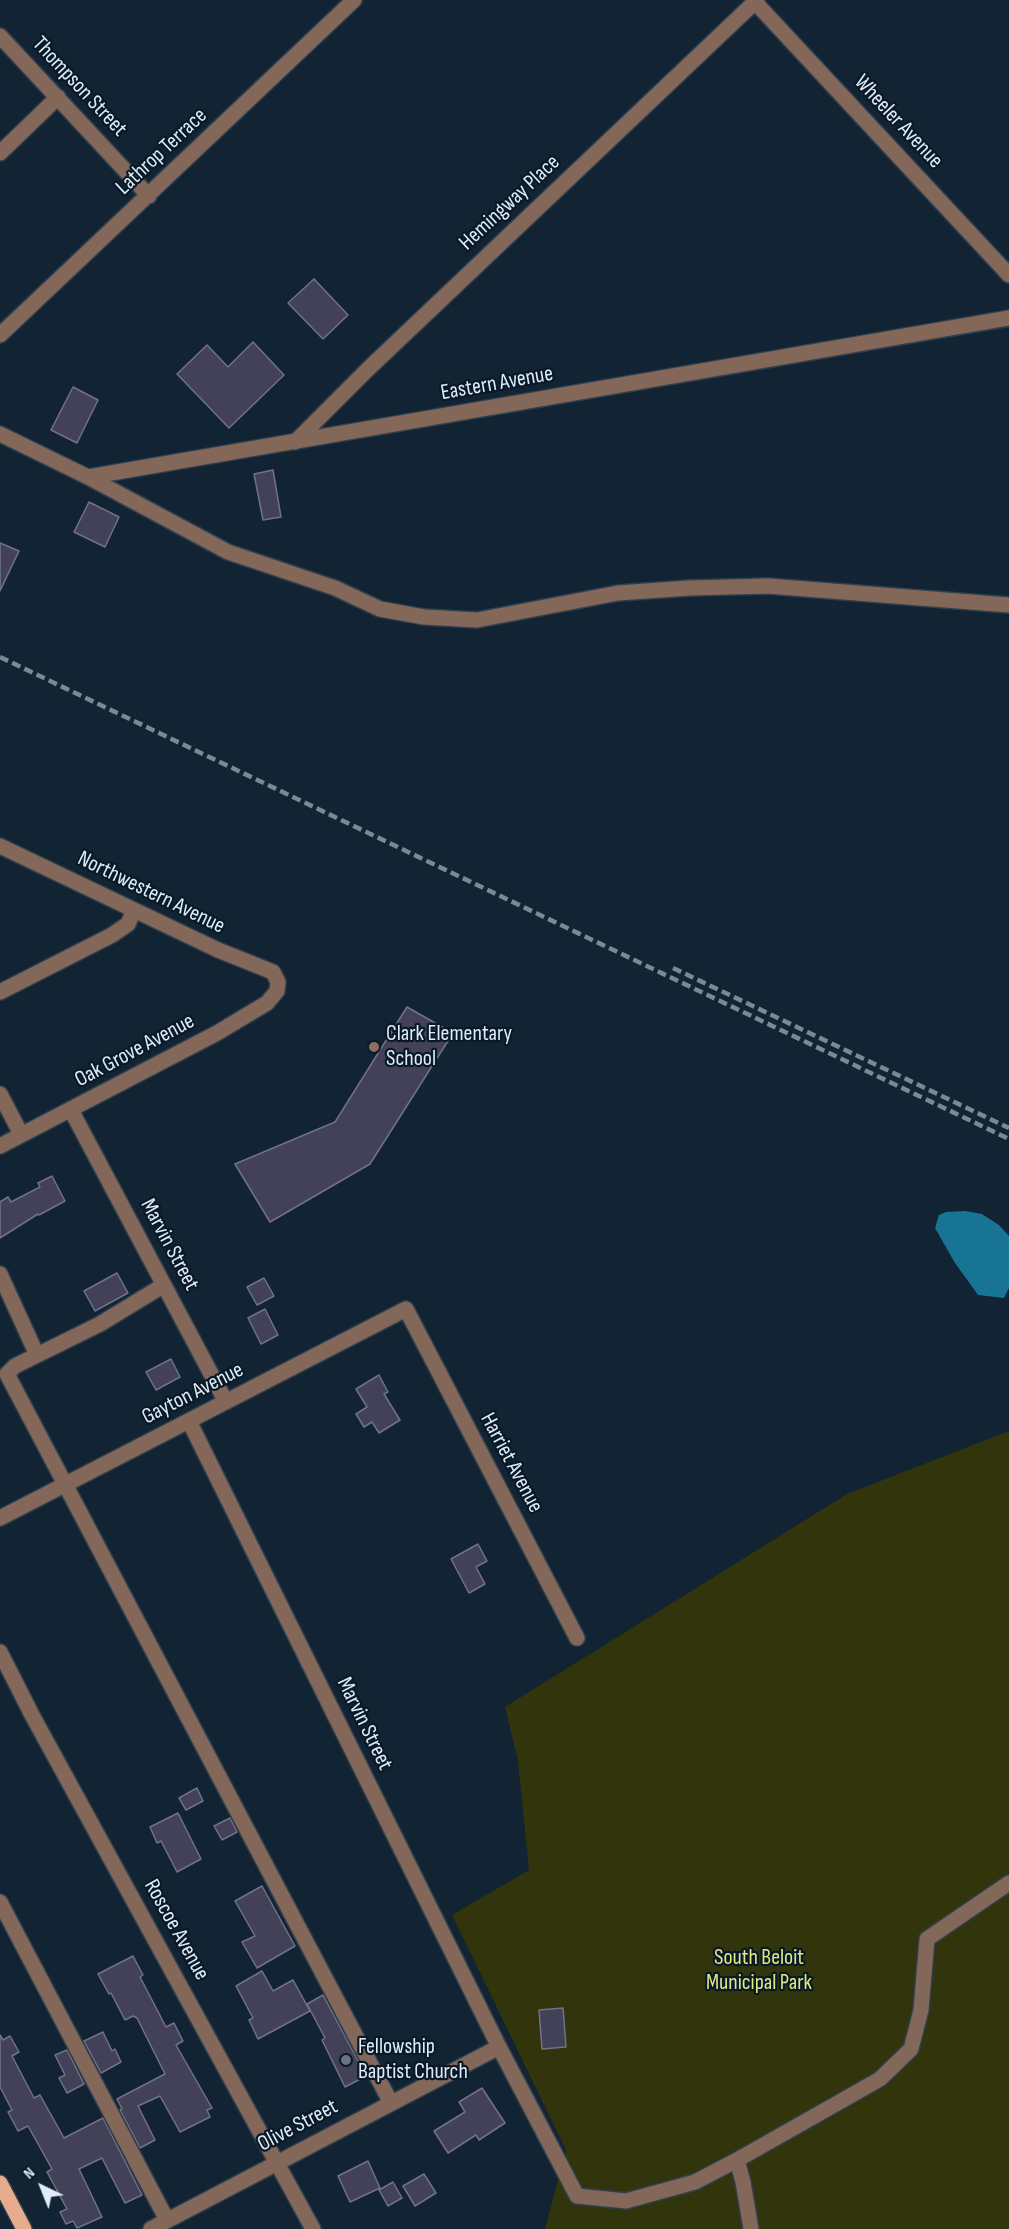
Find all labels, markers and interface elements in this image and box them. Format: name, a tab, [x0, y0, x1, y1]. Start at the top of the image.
street label: Thompson Street	[26, 32, 132, 142]
street label: Wheeler Avenue	[848, 70, 948, 174]
street label: Lathrop Terrace	[111, 103, 213, 201]
street label: Hemingway Place	[454, 150, 566, 256]
street label: Eastern Avenue	[439, 361, 555, 407]
street label: Northwestern Avenue	[73, 846, 229, 940]
street label: Oak Grove Avenue	[71, 1008, 199, 1094]
place label: Clark Elementary School	[386, 1021, 512, 1072]
marker: Clark Elementary School	[367, 1040, 381, 1054]
street label: Marvin Street	[134, 1195, 204, 1295]
street label: Gayton Avenue	[138, 1357, 248, 1431]
street label: Harriet Avenue	[474, 1409, 548, 1517]
street label: Marvin Street	[330, 1673, 398, 1775]
street label: Roscoe Avenue	[138, 1875, 214, 1985]
park label: South Beloit Municipal Park	[706, 1945, 812, 1996]
place label: Fellowship Baptist Church	[358, 2034, 468, 2086]
marker: Fellowship Baptist Church	[339, 2053, 353, 2067]
street label: Olive Street	[254, 2094, 342, 2158]
north arrow	[12, 2157, 72, 2217]
text: N	[20, 2164, 39, 2183]

